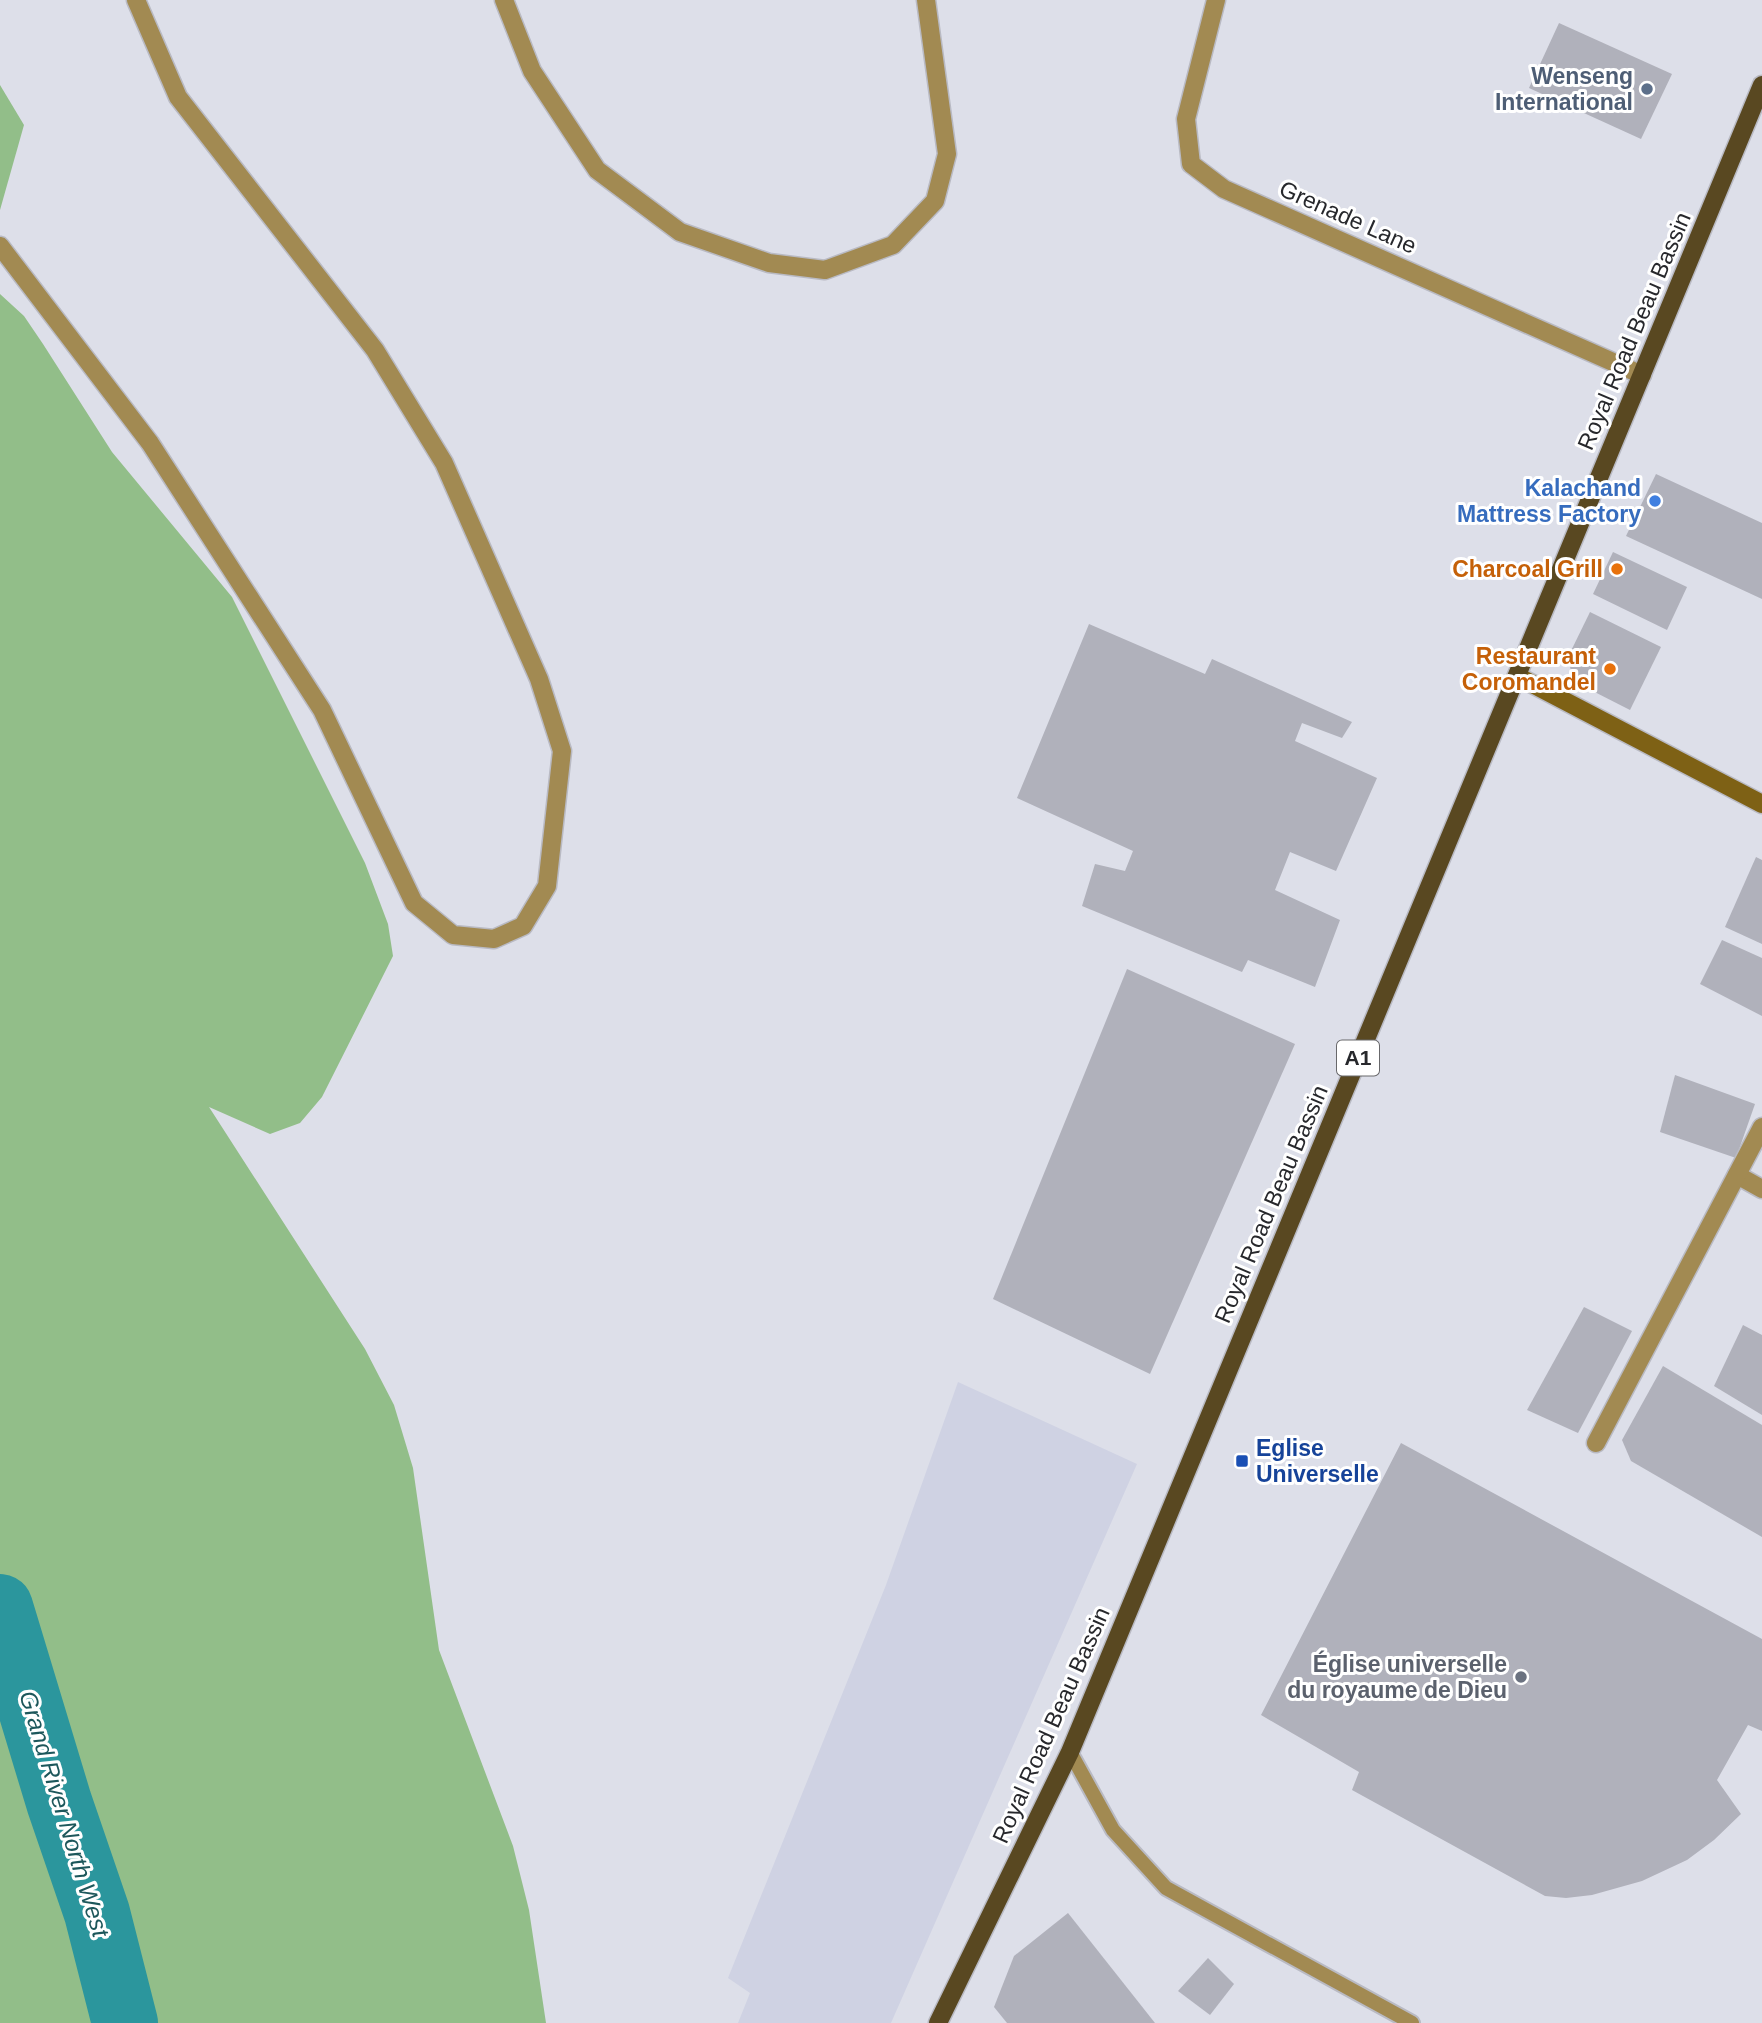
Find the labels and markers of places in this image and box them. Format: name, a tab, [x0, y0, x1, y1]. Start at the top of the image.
place label: Wenseng International	[1495, 63, 1633, 115]
marker: Wenseng International	[1639, 81, 1655, 97]
place label: Kalachand Mattress Factory	[1457, 475, 1641, 527]
marker: Kalachand Mattress Factory	[1647, 493, 1663, 509]
place label: Charcoal Grill	[1452, 556, 1603, 582]
marker: Charcoal Grill	[1609, 561, 1625, 577]
place label: Restaurant Coromandel	[1462, 643, 1596, 695]
marker: Restaurant Coromandel	[1602, 661, 1618, 677]
place label: Eglise Universelle	[1256, 1435, 1379, 1487]
marker: Eglise Universelle	[1234, 1453, 1250, 1469]
place label: Église universelle du royaume de Dieu	[1287, 1650, 1507, 1703]
marker: Église universelle du royaume de Dieu	[1513, 1669, 1529, 1685]

